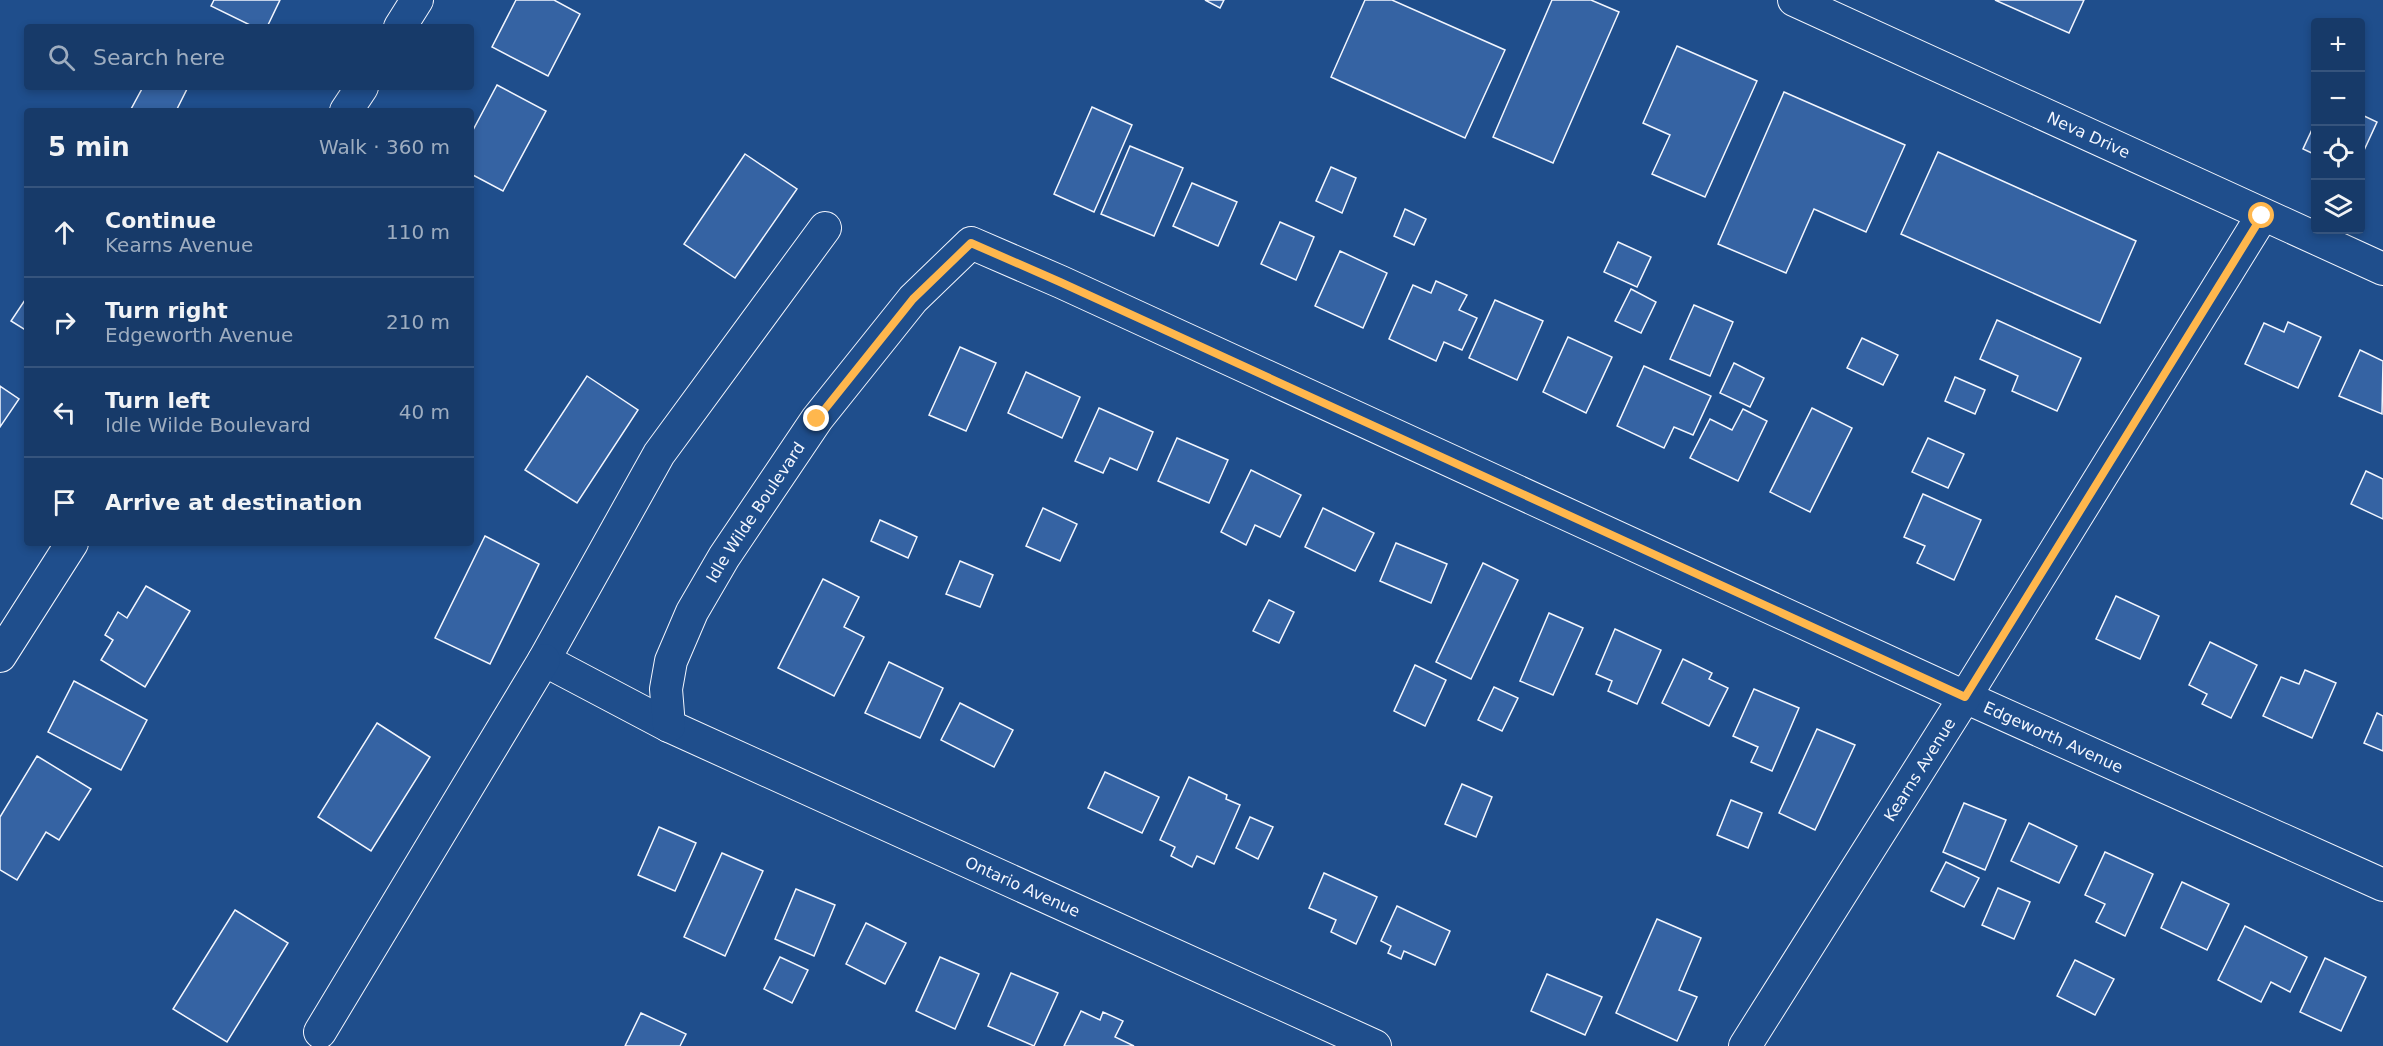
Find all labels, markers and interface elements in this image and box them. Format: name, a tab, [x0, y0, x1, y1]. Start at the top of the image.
map controls	[2311, 18, 2365, 234]
button: +	[2311, 18, 2365, 72]
search box	[24, 24, 474, 90]
icon: search	[45, 41, 78, 74]
text: Search here	[93, 45, 225, 70]
button: −	[2311, 72, 2365, 126]
street label: Neva Drive	[2044, 108, 2133, 162]
button: locate	[2311, 126, 2365, 180]
text: 5 min	[48, 132, 130, 162]
text: Walk · 360 m	[319, 135, 450, 159]
button: layers	[2311, 180, 2365, 234]
route start	[2248, 202, 2274, 228]
text: Continue	[105, 208, 216, 233]
icon: ahead	[48, 216, 81, 249]
text: 110 m	[386, 220, 450, 244]
text: Kearns Avenue	[105, 233, 253, 257]
text: Turn right	[105, 298, 228, 323]
icon: right	[48, 306, 81, 339]
text: 210 m	[386, 310, 450, 334]
text: Edgeworth Avenue	[105, 323, 293, 347]
text: Turn left	[105, 388, 210, 413]
icon: left	[48, 396, 81, 429]
text: 40 m	[399, 400, 450, 424]
route end	[803, 405, 829, 431]
text: Idle Wilde Boulevard	[105, 413, 311, 437]
street label: Idle Wilde Boulevard	[702, 438, 808, 586]
icon: arrive	[48, 486, 81, 519]
text: Arrive at destination	[105, 490, 362, 515]
street label: Edgeworth Avenue	[1981, 697, 2126, 776]
street label: Kearns Avenue	[1880, 714, 1959, 825]
street label: Ontario Avenue	[962, 852, 1083, 921]

